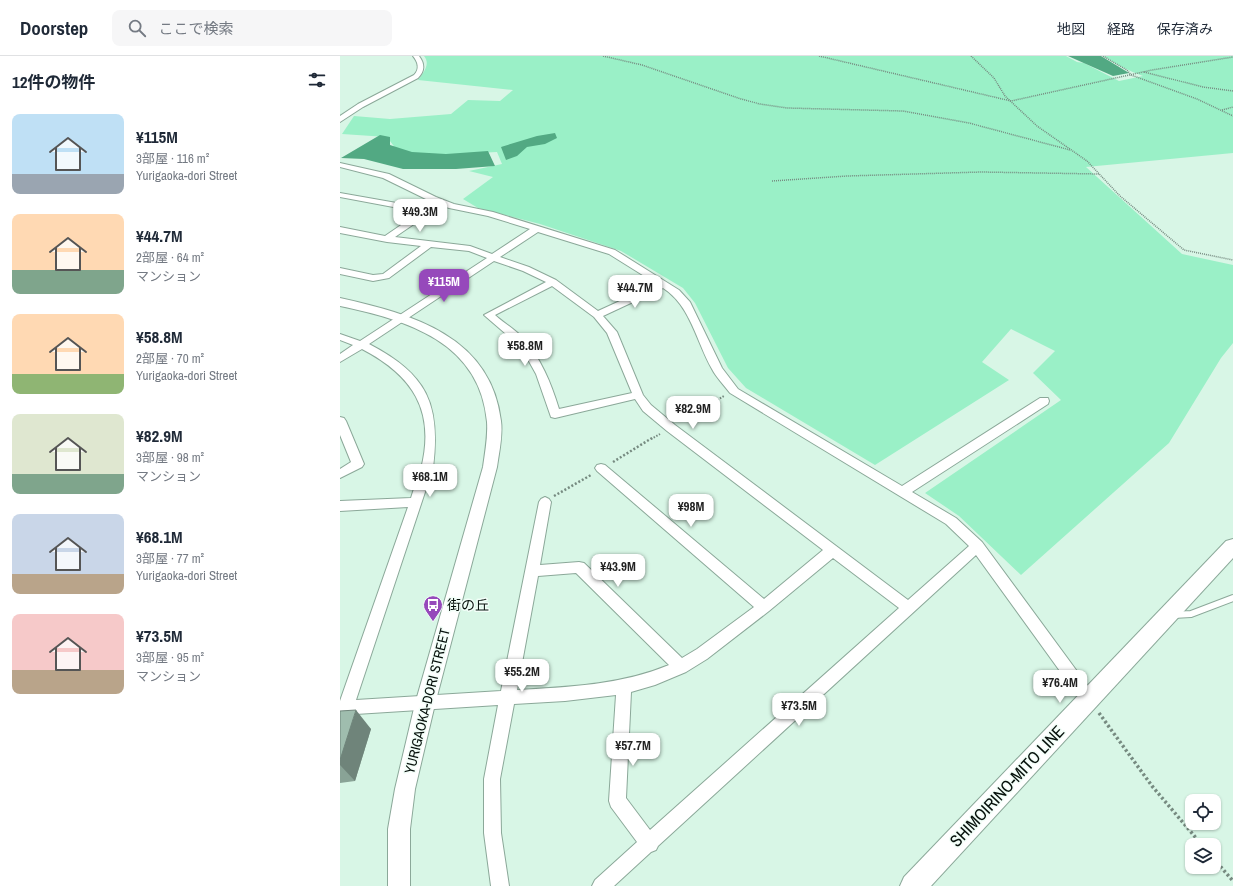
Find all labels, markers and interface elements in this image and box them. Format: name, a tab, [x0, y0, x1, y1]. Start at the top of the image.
search box	[112, 10, 392, 46]
text: Doorstep	[20, 15, 88, 41]
icon: search	[126, 17, 148, 39]
text: ここで検索	[158, 18, 233, 39]
text: 地図	[1057, 20, 1085, 38]
text: 経路	[1107, 20, 1135, 38]
text: 保存済み	[1157, 20, 1213, 38]
icon: filters	[306, 69, 328, 91]
text: 12件の物件	[12, 70, 96, 93]
text: ¥115M	[136, 125, 178, 148]
icon: home	[44, 130, 92, 178]
text: 3部屋 · 116 m²	[136, 150, 209, 167]
text: Yurigaoka-dori Street	[136, 167, 237, 184]
pin: ¥49.3M	[387, 199, 453, 233]
text: ¥49.3M	[402, 203, 438, 220]
text: ¥44.7M	[136, 224, 183, 247]
icon: home	[44, 230, 92, 278]
text: 2部屋 · 64 m²	[136, 249, 204, 266]
text: マンション	[136, 268, 201, 285]
pin: ¥115M	[416, 269, 472, 303]
text: ¥115M	[428, 273, 460, 290]
pin: ¥44.7M	[602, 275, 668, 309]
text: ¥44.7M	[617, 279, 653, 296]
text: ¥58.8M	[136, 325, 183, 348]
icon: home	[44, 330, 92, 378]
pin: ¥58.8M	[492, 333, 558, 367]
text: ¥58.8M	[507, 337, 543, 354]
text: 2部屋 · 70 m²	[136, 350, 204, 367]
text: Yurigaoka-dori Street	[136, 367, 237, 384]
pin: ¥82.9M	[660, 396, 726, 430]
text: ¥82.9M	[675, 400, 711, 417]
text: ¥82.9M	[136, 424, 183, 447]
icon: home	[44, 430, 92, 478]
text: 3部屋 · 98 m²	[136, 449, 204, 466]
pin: ¥68.1M	[397, 464, 463, 498]
text: マンション	[136, 468, 201, 485]
text: ¥68.1M	[412, 468, 448, 485]
pin: ¥98M	[667, 494, 715, 528]
text: ¥98M	[678, 498, 704, 515]
text: ¥68.1M	[136, 525, 183, 548]
icon: home	[44, 530, 92, 578]
text: 3部屋 · 77 m²	[136, 550, 204, 567]
pin: ¥43.9M	[585, 554, 651, 588]
text: ¥43.9M	[600, 558, 636, 575]
text: Yurigaoka-dori Street	[136, 567, 237, 584]
bus stop icon: 街の丘	[422, 594, 444, 622]
place label: 街の丘	[447, 596, 489, 614]
text: ¥73.5M	[136, 624, 183, 647]
street label: YURIGAOKA-DORI STREET	[400, 626, 454, 776]
icon: home	[44, 630, 92, 678]
text: 3部屋 · 95 m²	[136, 649, 204, 666]
pin: ¥55.2M	[489, 659, 555, 693]
text: ¥55.2M	[504, 663, 540, 680]
text: マンション	[136, 668, 201, 685]
pin: ¥76.4M	[1027, 670, 1093, 704]
text: ¥76.4M	[1042, 674, 1078, 691]
pin: ¥73.5M	[766, 693, 832, 727]
text: ¥73.5M	[781, 697, 817, 714]
street label: SHIMOIRINO-MITO LINE	[944, 720, 1069, 851]
pin: ¥57.7M	[600, 733, 666, 767]
text: ¥57.7M	[615, 737, 651, 754]
map controls	[1185, 794, 1221, 874]
button: locate	[1185, 794, 1221, 830]
button: layers	[1185, 838, 1221, 874]

